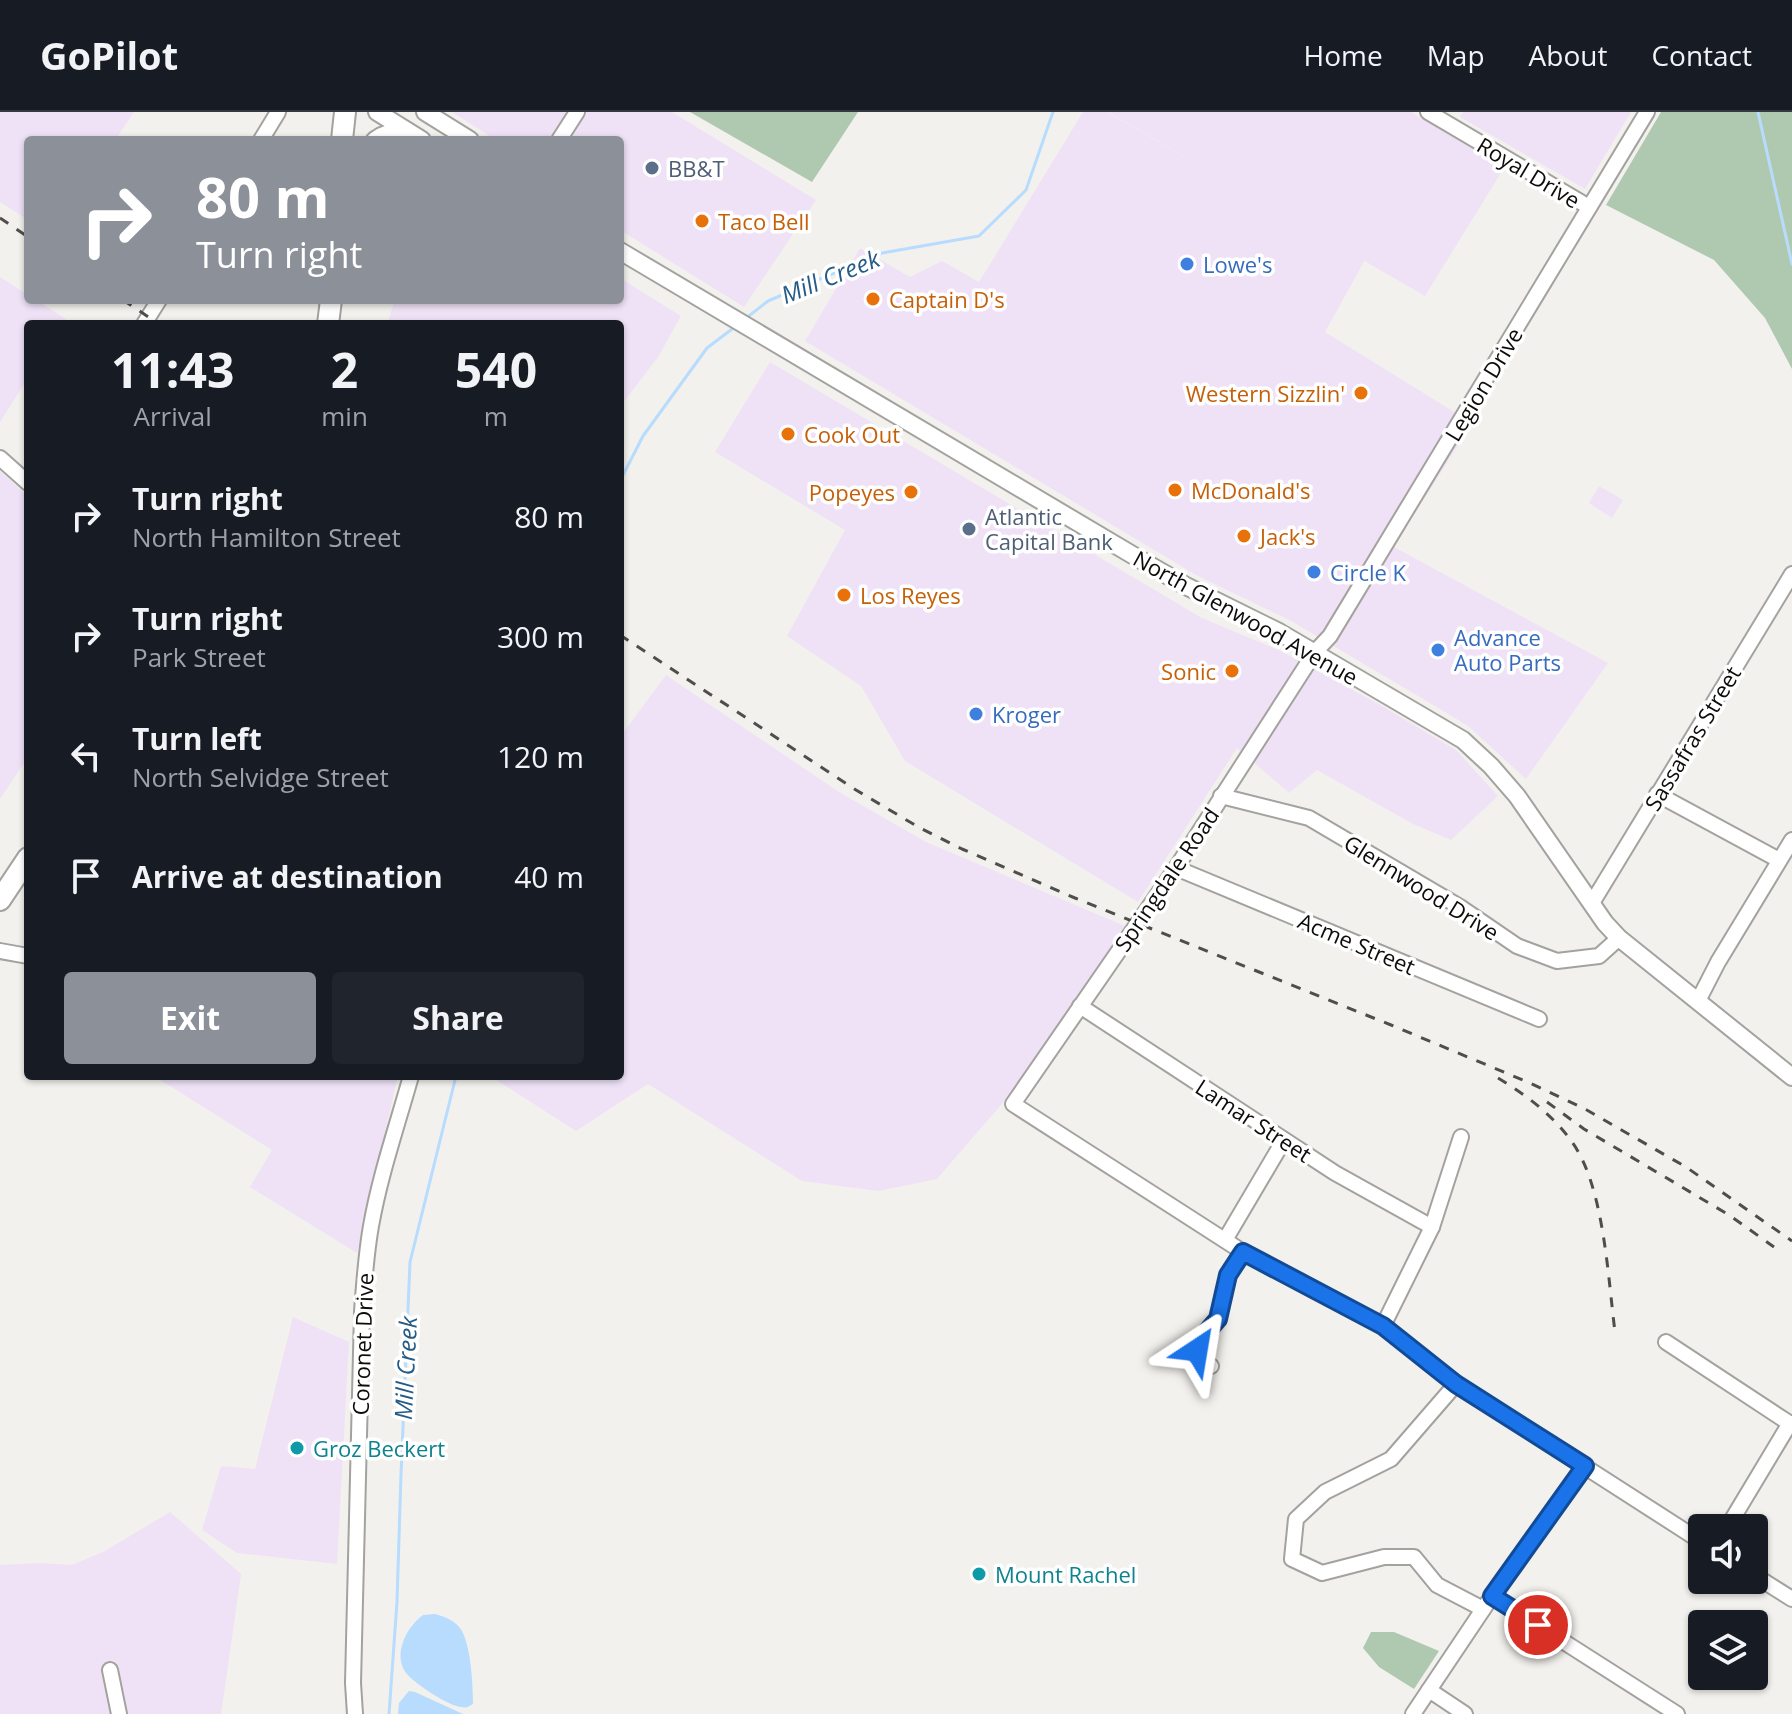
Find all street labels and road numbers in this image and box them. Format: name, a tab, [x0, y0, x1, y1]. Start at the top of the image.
street label: Royal Drive	[1472, 129, 1586, 215]
street label: Legion Drive	[1437, 322, 1529, 446]
street label: North Glenwood Avenue	[1128, 543, 1364, 691]
street label: Sassafras Street	[1637, 660, 1747, 816]
street label: Springdale Road	[1107, 801, 1225, 957]
street label: Glennwood Drive	[1339, 827, 1505, 947]
street label: Acme Street	[1294, 905, 1420, 981]
street label: Lamar Street	[1190, 1071, 1318, 1169]
street label: Coronet Drive	[345, 1272, 379, 1416]

